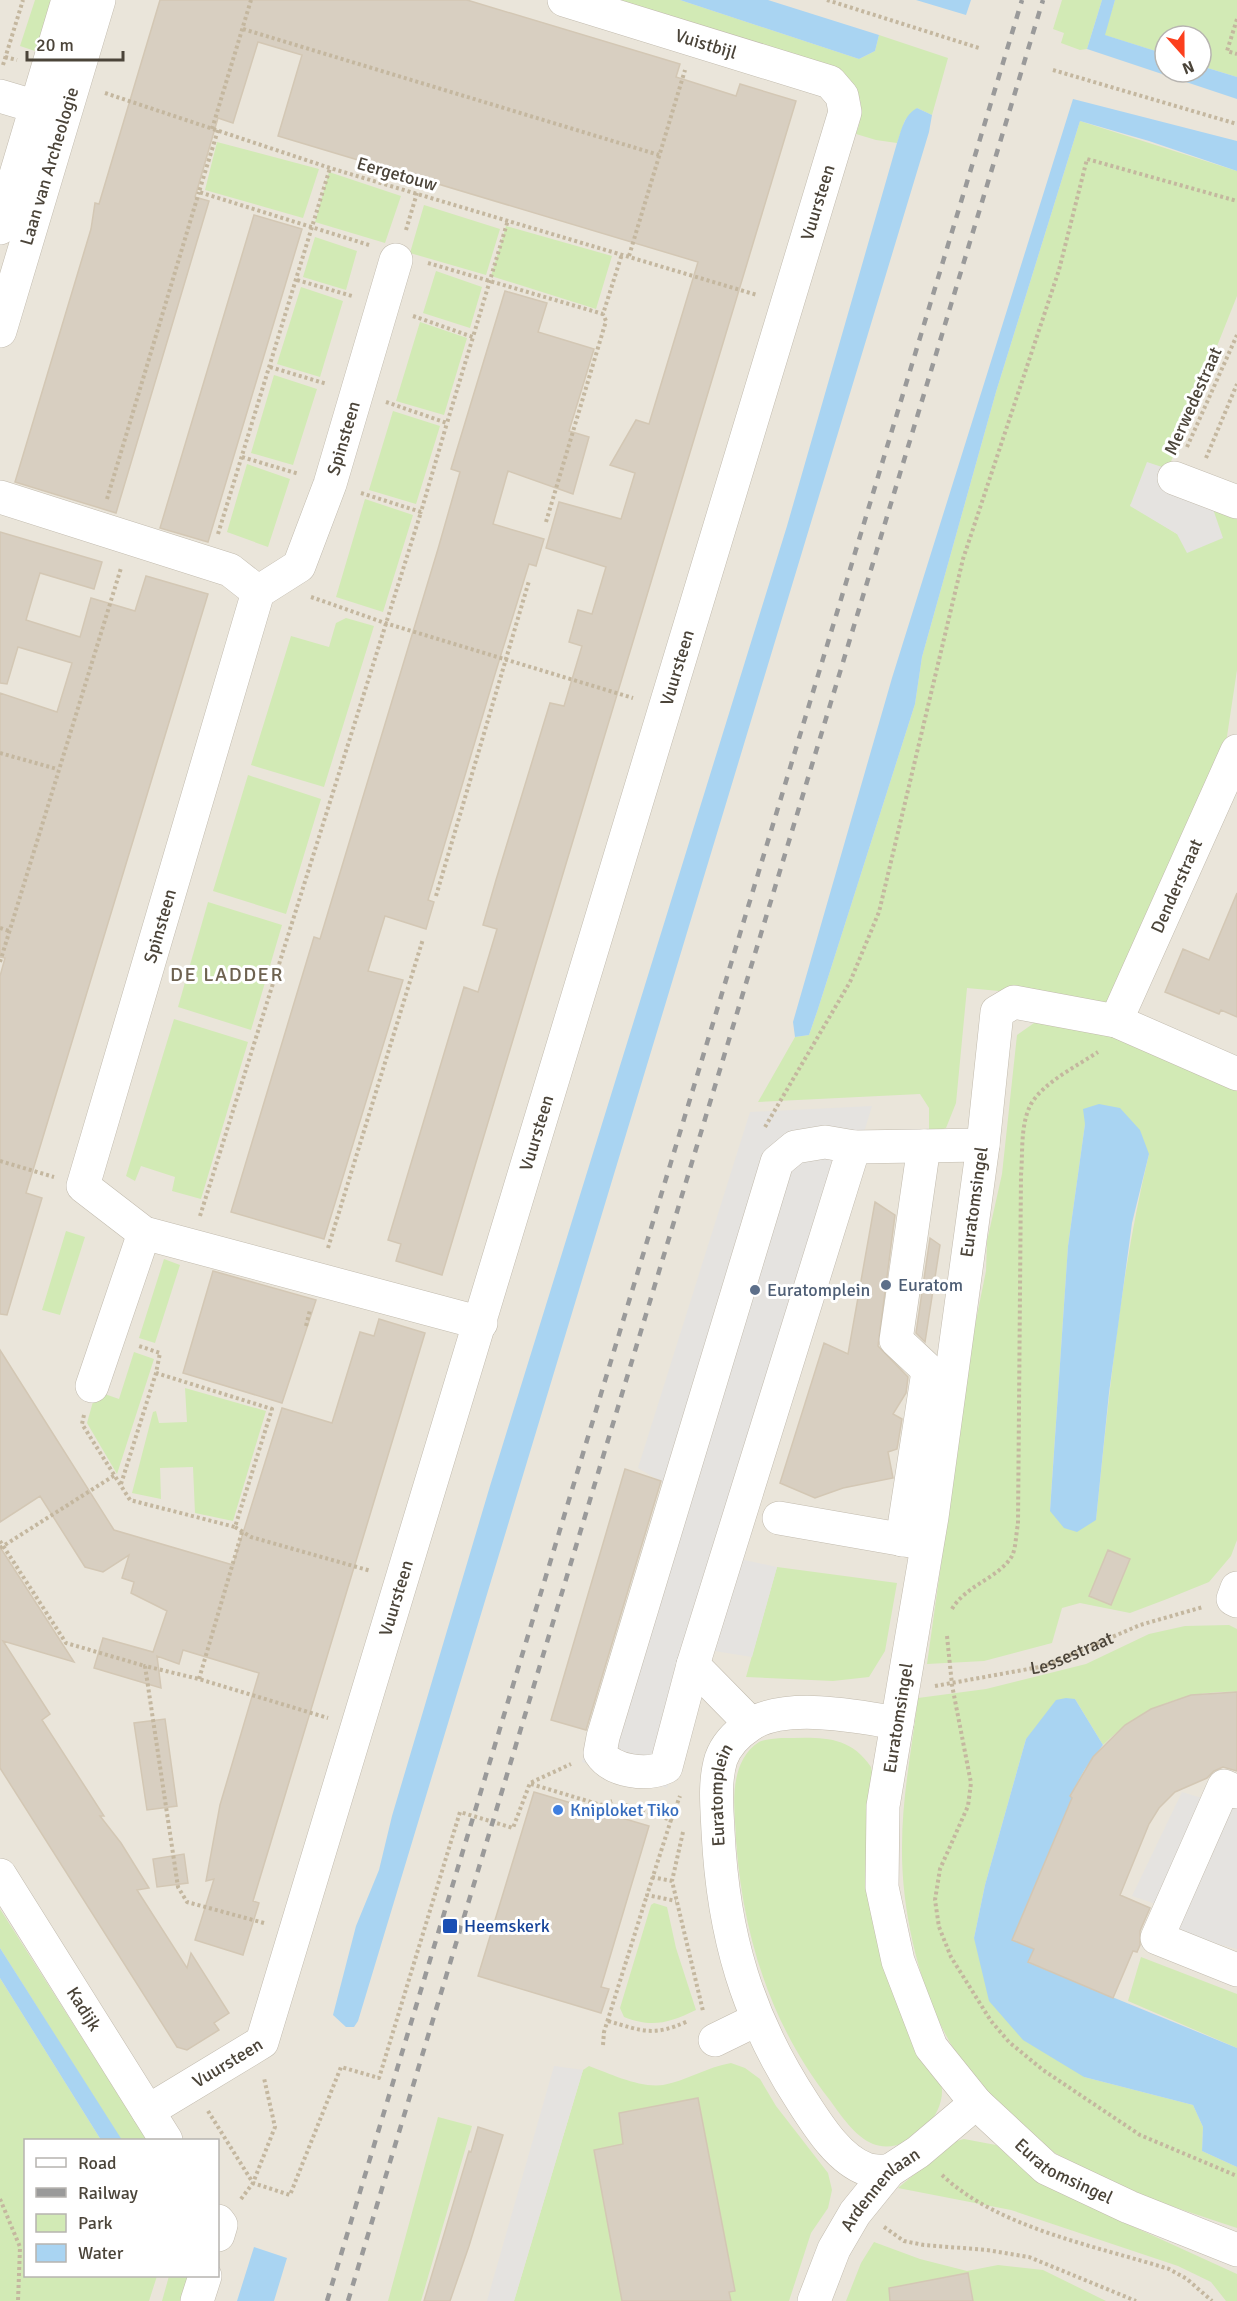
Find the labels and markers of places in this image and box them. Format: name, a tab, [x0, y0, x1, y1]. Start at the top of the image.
place label: Euratom	[898, 1274, 963, 1296]
marker: Euratom	[879, 1278, 893, 1292]
place label: Euratomplein	[767, 1279, 870, 1301]
marker: Euratomplein	[748, 1283, 762, 1297]
place label: Kniploket Tiko	[570, 1799, 679, 1821]
marker: Kniploket Tiko	[551, 1803, 565, 1817]
place label: Heemskerk	[464, 1915, 550, 1937]
marker: Heemskerk	[441, 1917, 459, 1935]

